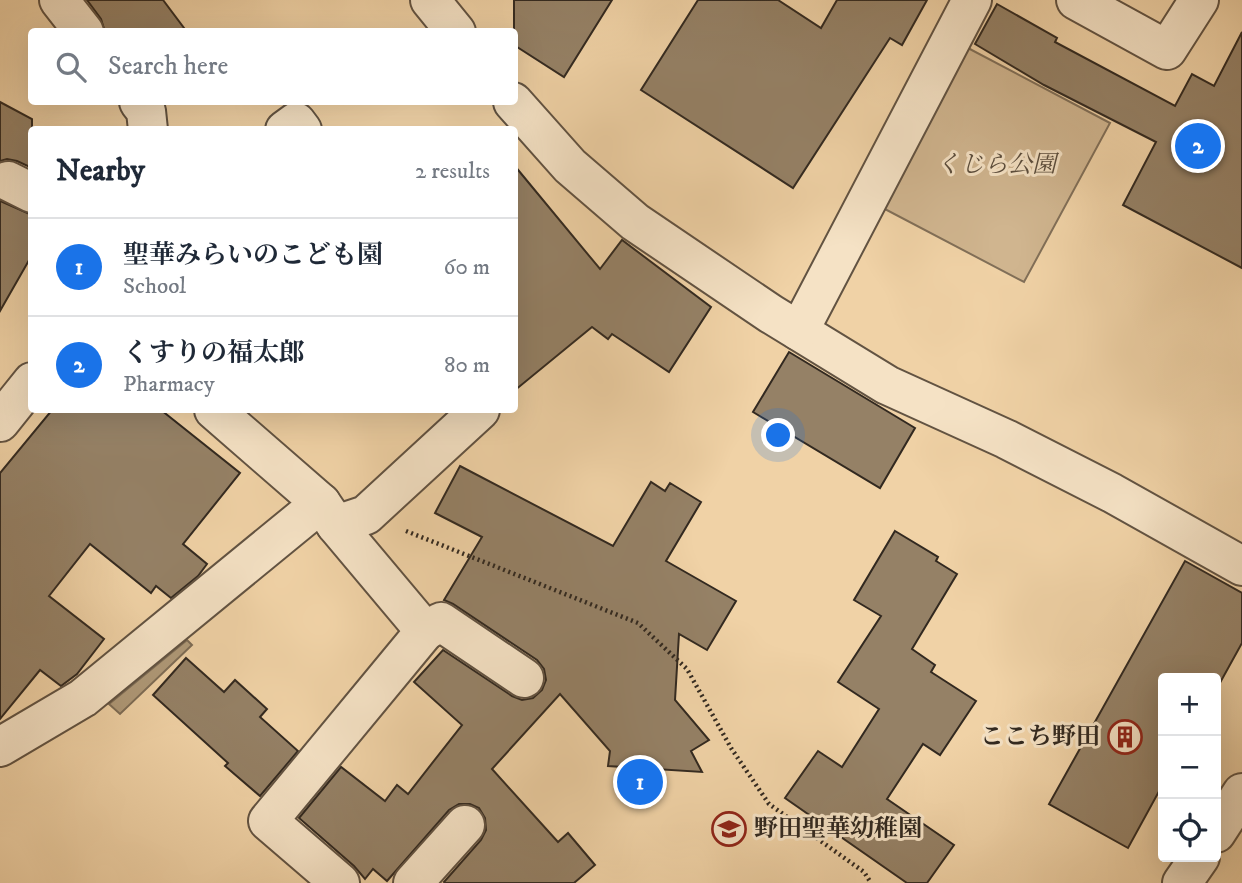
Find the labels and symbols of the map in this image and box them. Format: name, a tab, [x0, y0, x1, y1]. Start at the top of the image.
pin: 2	[1175, 120, 1221, 172]
park label: くじら公園	[936, 150, 1060, 180]
your location	[761, 418, 795, 452]
building icon: ここち野田	[1106, 718, 1144, 756]
place label: ここち野田	[980, 722, 1100, 752]
pin: 1	[617, 756, 663, 808]
school or university icon: 野田聖華幼稚園	[710, 810, 748, 848]
place label: 野田聖華幼稚園	[754, 814, 922, 844]

